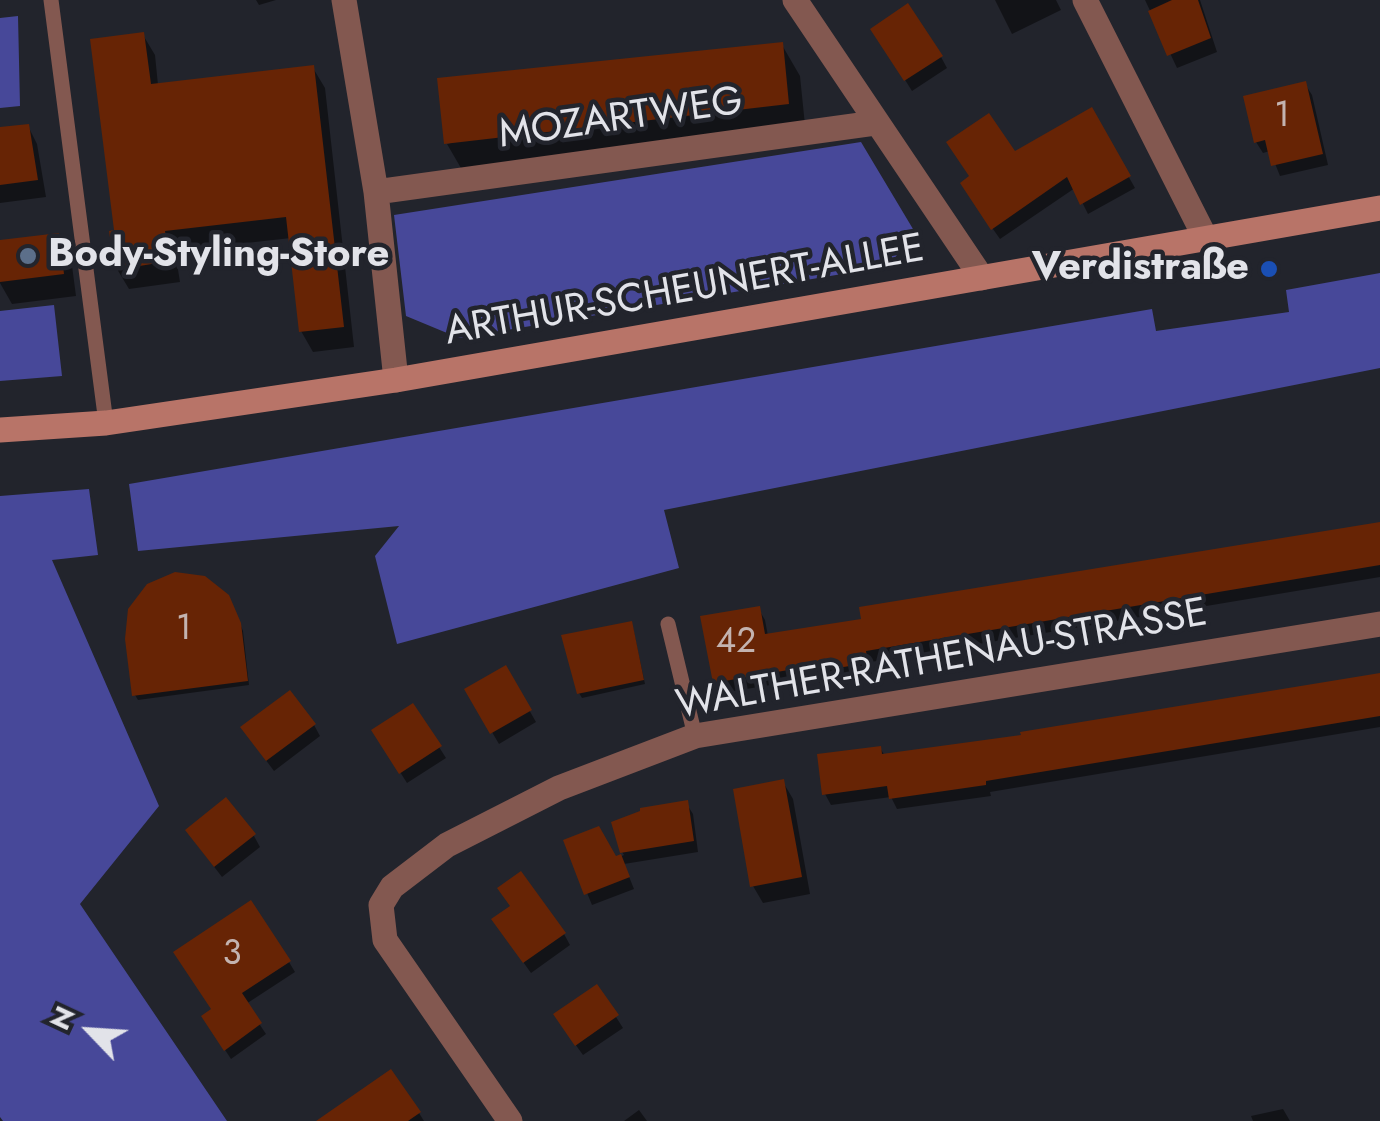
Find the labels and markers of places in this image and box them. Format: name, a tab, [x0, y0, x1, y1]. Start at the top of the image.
place label: Body-Styling-Store	[48, 232, 389, 280]
marker: Body-Styling-Store	[17, 245, 39, 267]
place label: Verdistraße	[1032, 245, 1249, 293]
marker: Verdistraße	[1258, 258, 1280, 280]

